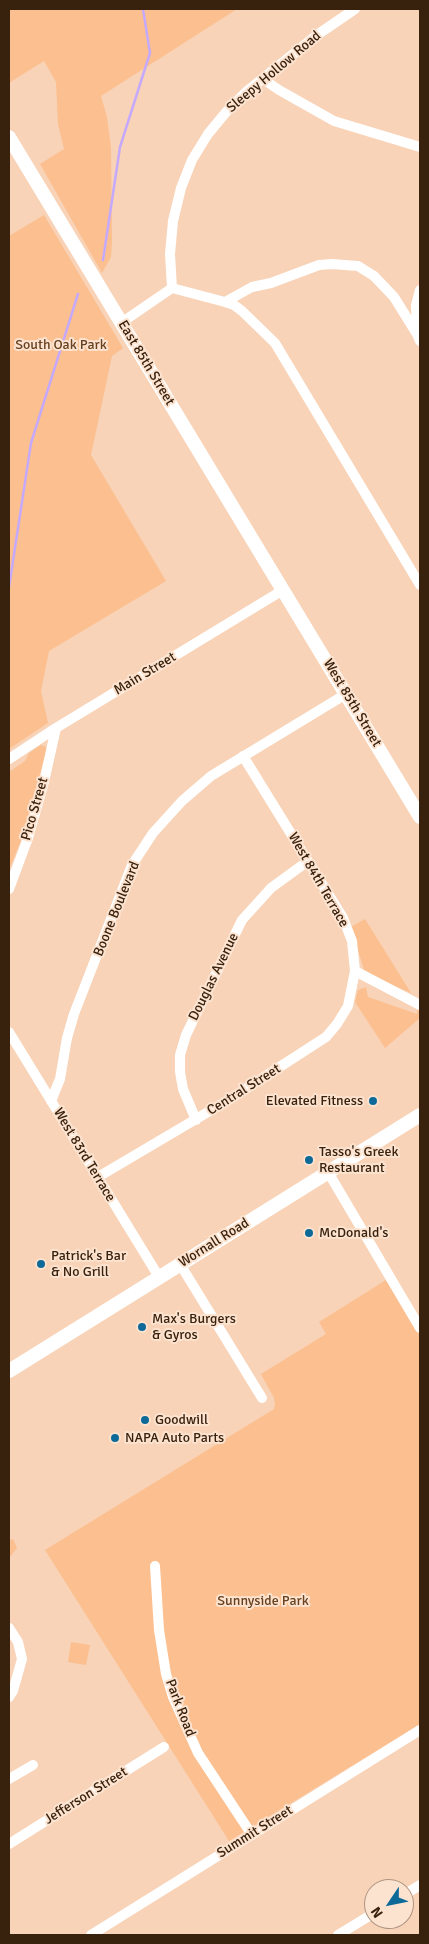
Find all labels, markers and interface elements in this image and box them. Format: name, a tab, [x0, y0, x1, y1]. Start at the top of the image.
street label: Sleepy Hollow Road	[223, 28, 325, 116]
street label: East 85th Street	[114, 317, 178, 409]
park label: South Oak Park	[15, 337, 107, 353]
street label: Main Street	[111, 649, 179, 699]
street label: West 85th Street	[319, 656, 385, 750]
street label: Pico Street	[18, 775, 52, 843]
street label: West 84th Terrace	[284, 830, 352, 930]
street label: Boone Boulevard	[90, 859, 144, 959]
street label: Douglas Avenue	[185, 930, 243, 1024]
street label: Central Street	[204, 1061, 284, 1119]
place label: Elevated Fitness	[266, 1093, 363, 1109]
marker: Elevated Fitness	[367, 1095, 379, 1107]
street label: West 83rd Terrace	[49, 1105, 119, 1205]
place label: Tasso's Greek Restaurant	[319, 1144, 398, 1176]
marker: Tasso's Greek Restaurant	[303, 1154, 315, 1166]
street label: Wornall Road	[176, 1215, 252, 1271]
place label: McDonald's	[319, 1225, 388, 1241]
marker: McDonald's	[303, 1227, 315, 1239]
place label: Patrick's Bar & No Grill	[51, 1248, 126, 1280]
marker: Patrick's Bar & No Grill	[35, 1258, 47, 1270]
place label: Max's Burgers & Gyros	[152, 1311, 236, 1344]
marker: Max's Burgers & Gyros	[136, 1321, 148, 1333]
place label: Goodwill	[155, 1412, 208, 1428]
marker: Goodwill	[139, 1414, 151, 1426]
place label: NAPA Auto Parts	[125, 1430, 224, 1446]
marker: NAPA Auto Parts	[109, 1432, 121, 1444]
park label: Sunnyside Park	[217, 1593, 309, 1609]
street label: Park Road	[161, 1677, 199, 1739]
street label: Jefferson Street	[41, 1764, 131, 1828]
street label: Summit Street	[214, 1802, 296, 1862]
north arrow	[364, 1879, 414, 1929]
text: N	[367, 1903, 387, 1921]

